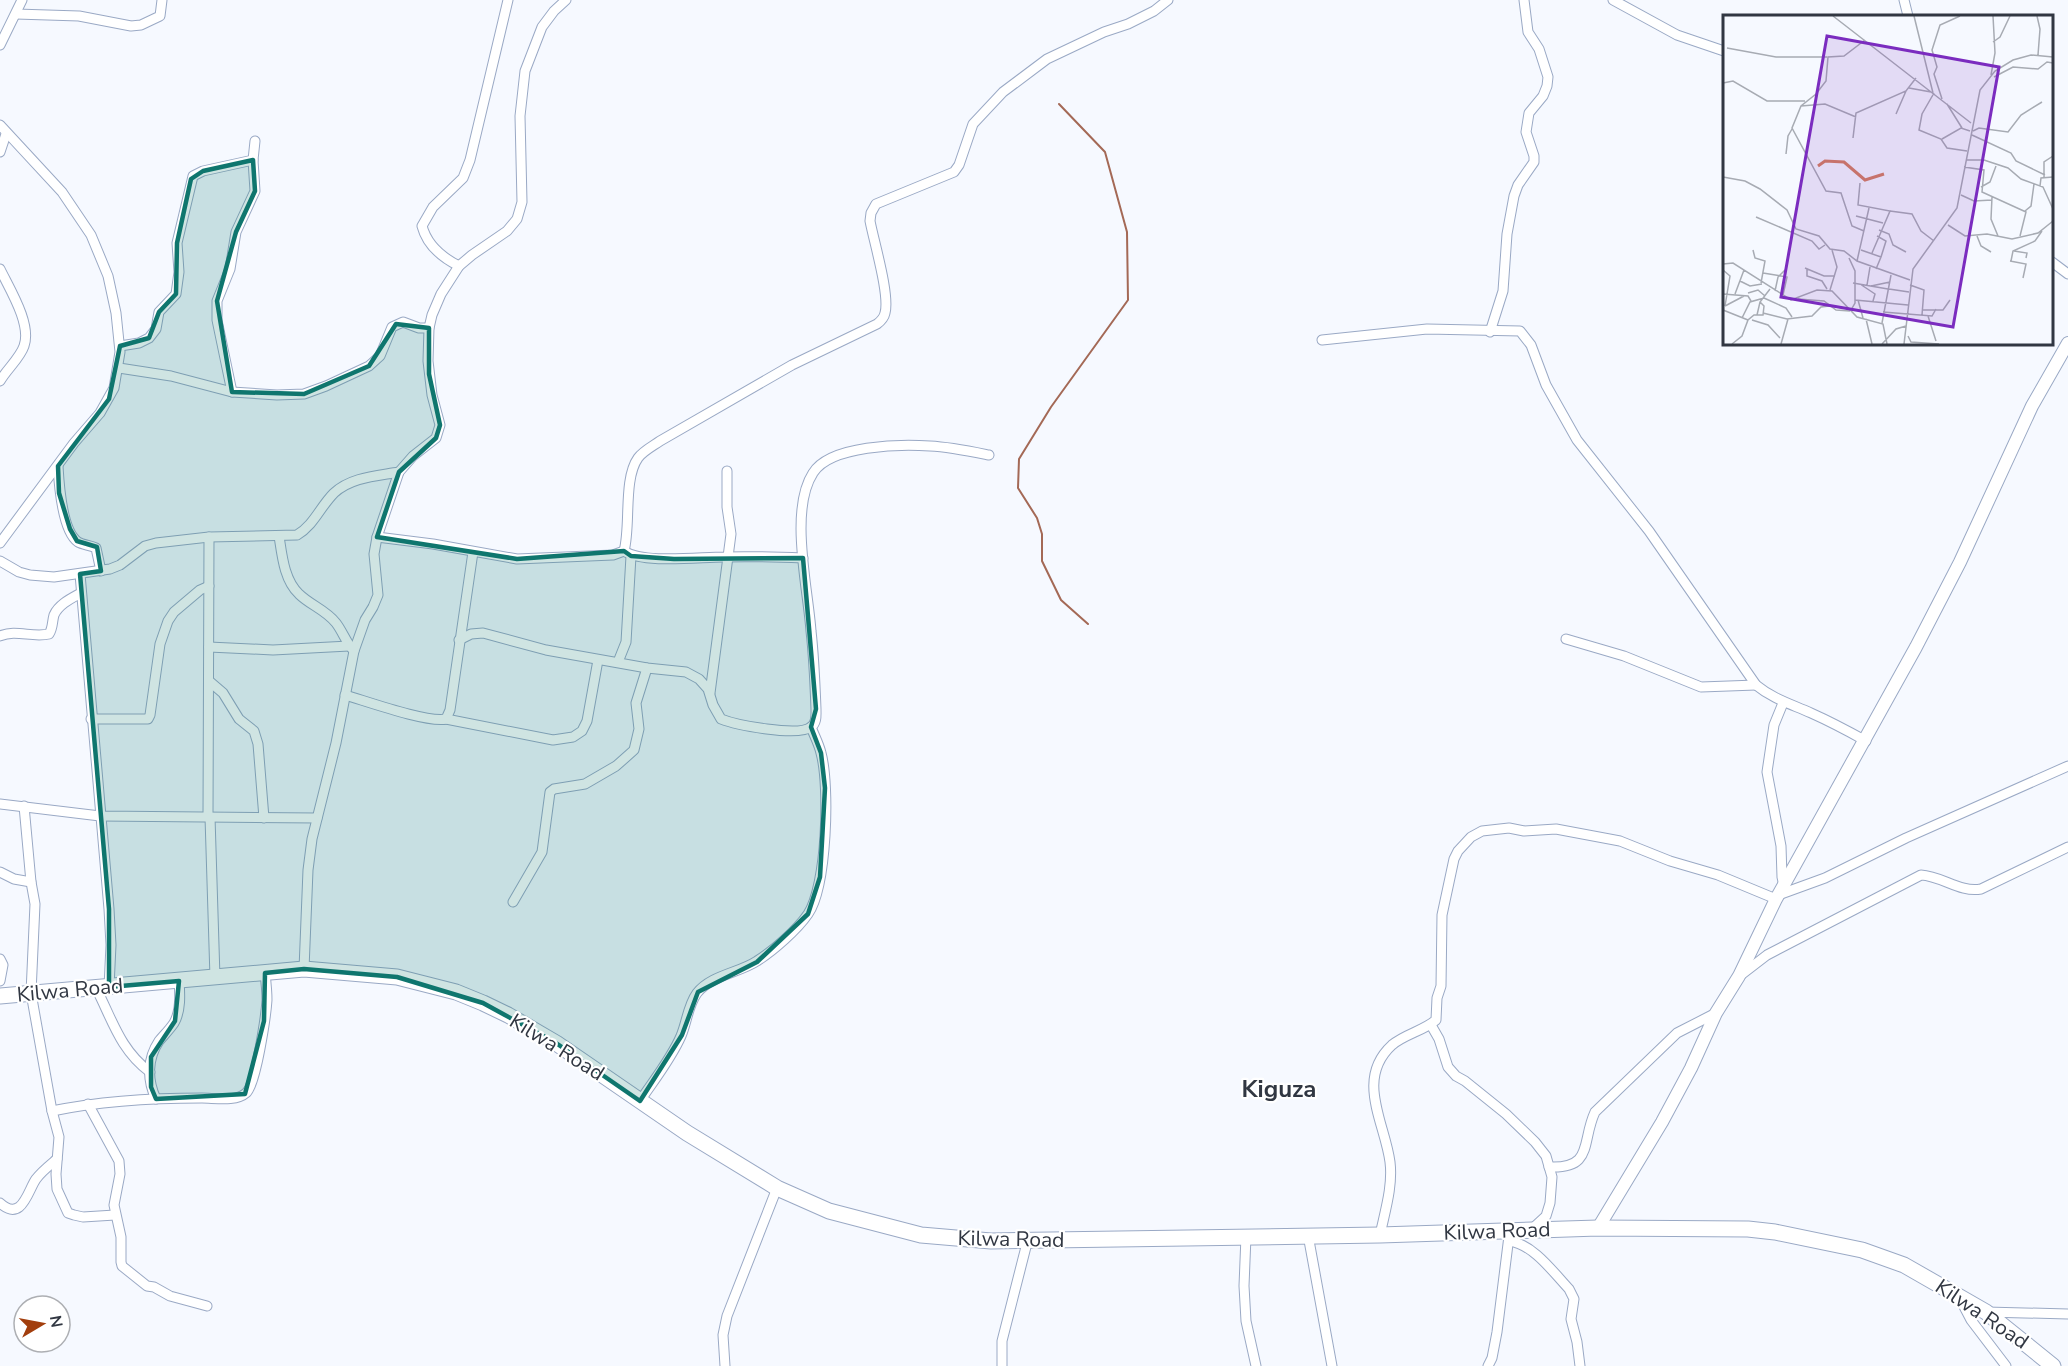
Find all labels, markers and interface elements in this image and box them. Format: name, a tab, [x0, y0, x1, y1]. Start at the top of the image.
inset map	[1723, 15, 2053, 345]
street label: Kilwa Road	[16, 971, 124, 1009]
street label: Kilwa Road	[504, 1007, 610, 1087]
district label: Kiguza	[1242, 1073, 1316, 1105]
street label: Kilwa Road	[1443, 1215, 1551, 1247]
street label: Kilwa Road	[957, 1224, 1065, 1254]
street label: Kilwa Road	[1930, 1273, 2034, 1355]
north arrow	[12, 1294, 72, 1354]
text: N	[44, 1314, 68, 1329]

